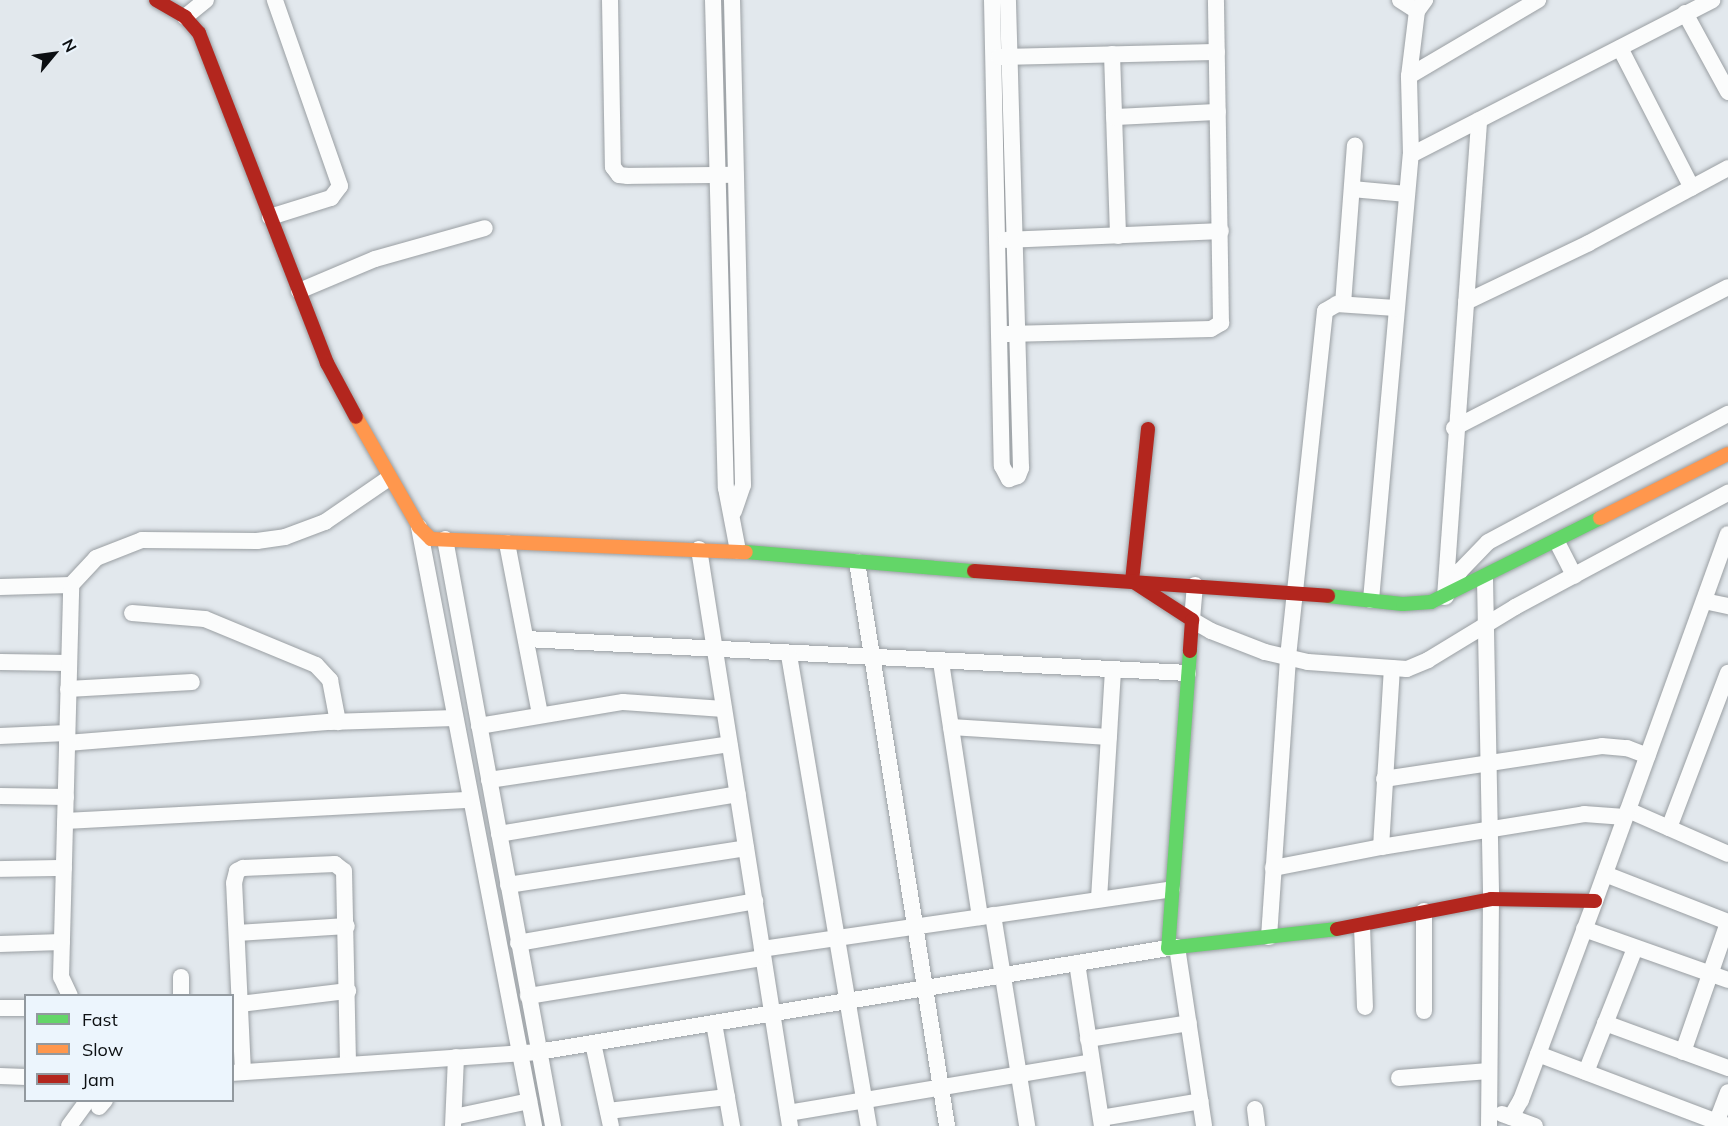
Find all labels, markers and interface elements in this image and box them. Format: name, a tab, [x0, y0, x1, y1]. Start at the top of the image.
north arrow	[24, 24, 84, 84]
text: N	[58, 35, 81, 55]
legend	[24, 994, 234, 1102]
text: Fast	[82, 1008, 118, 1031]
text: Slow	[82, 1038, 123, 1061]
text: Jam	[82, 1068, 115, 1091]

